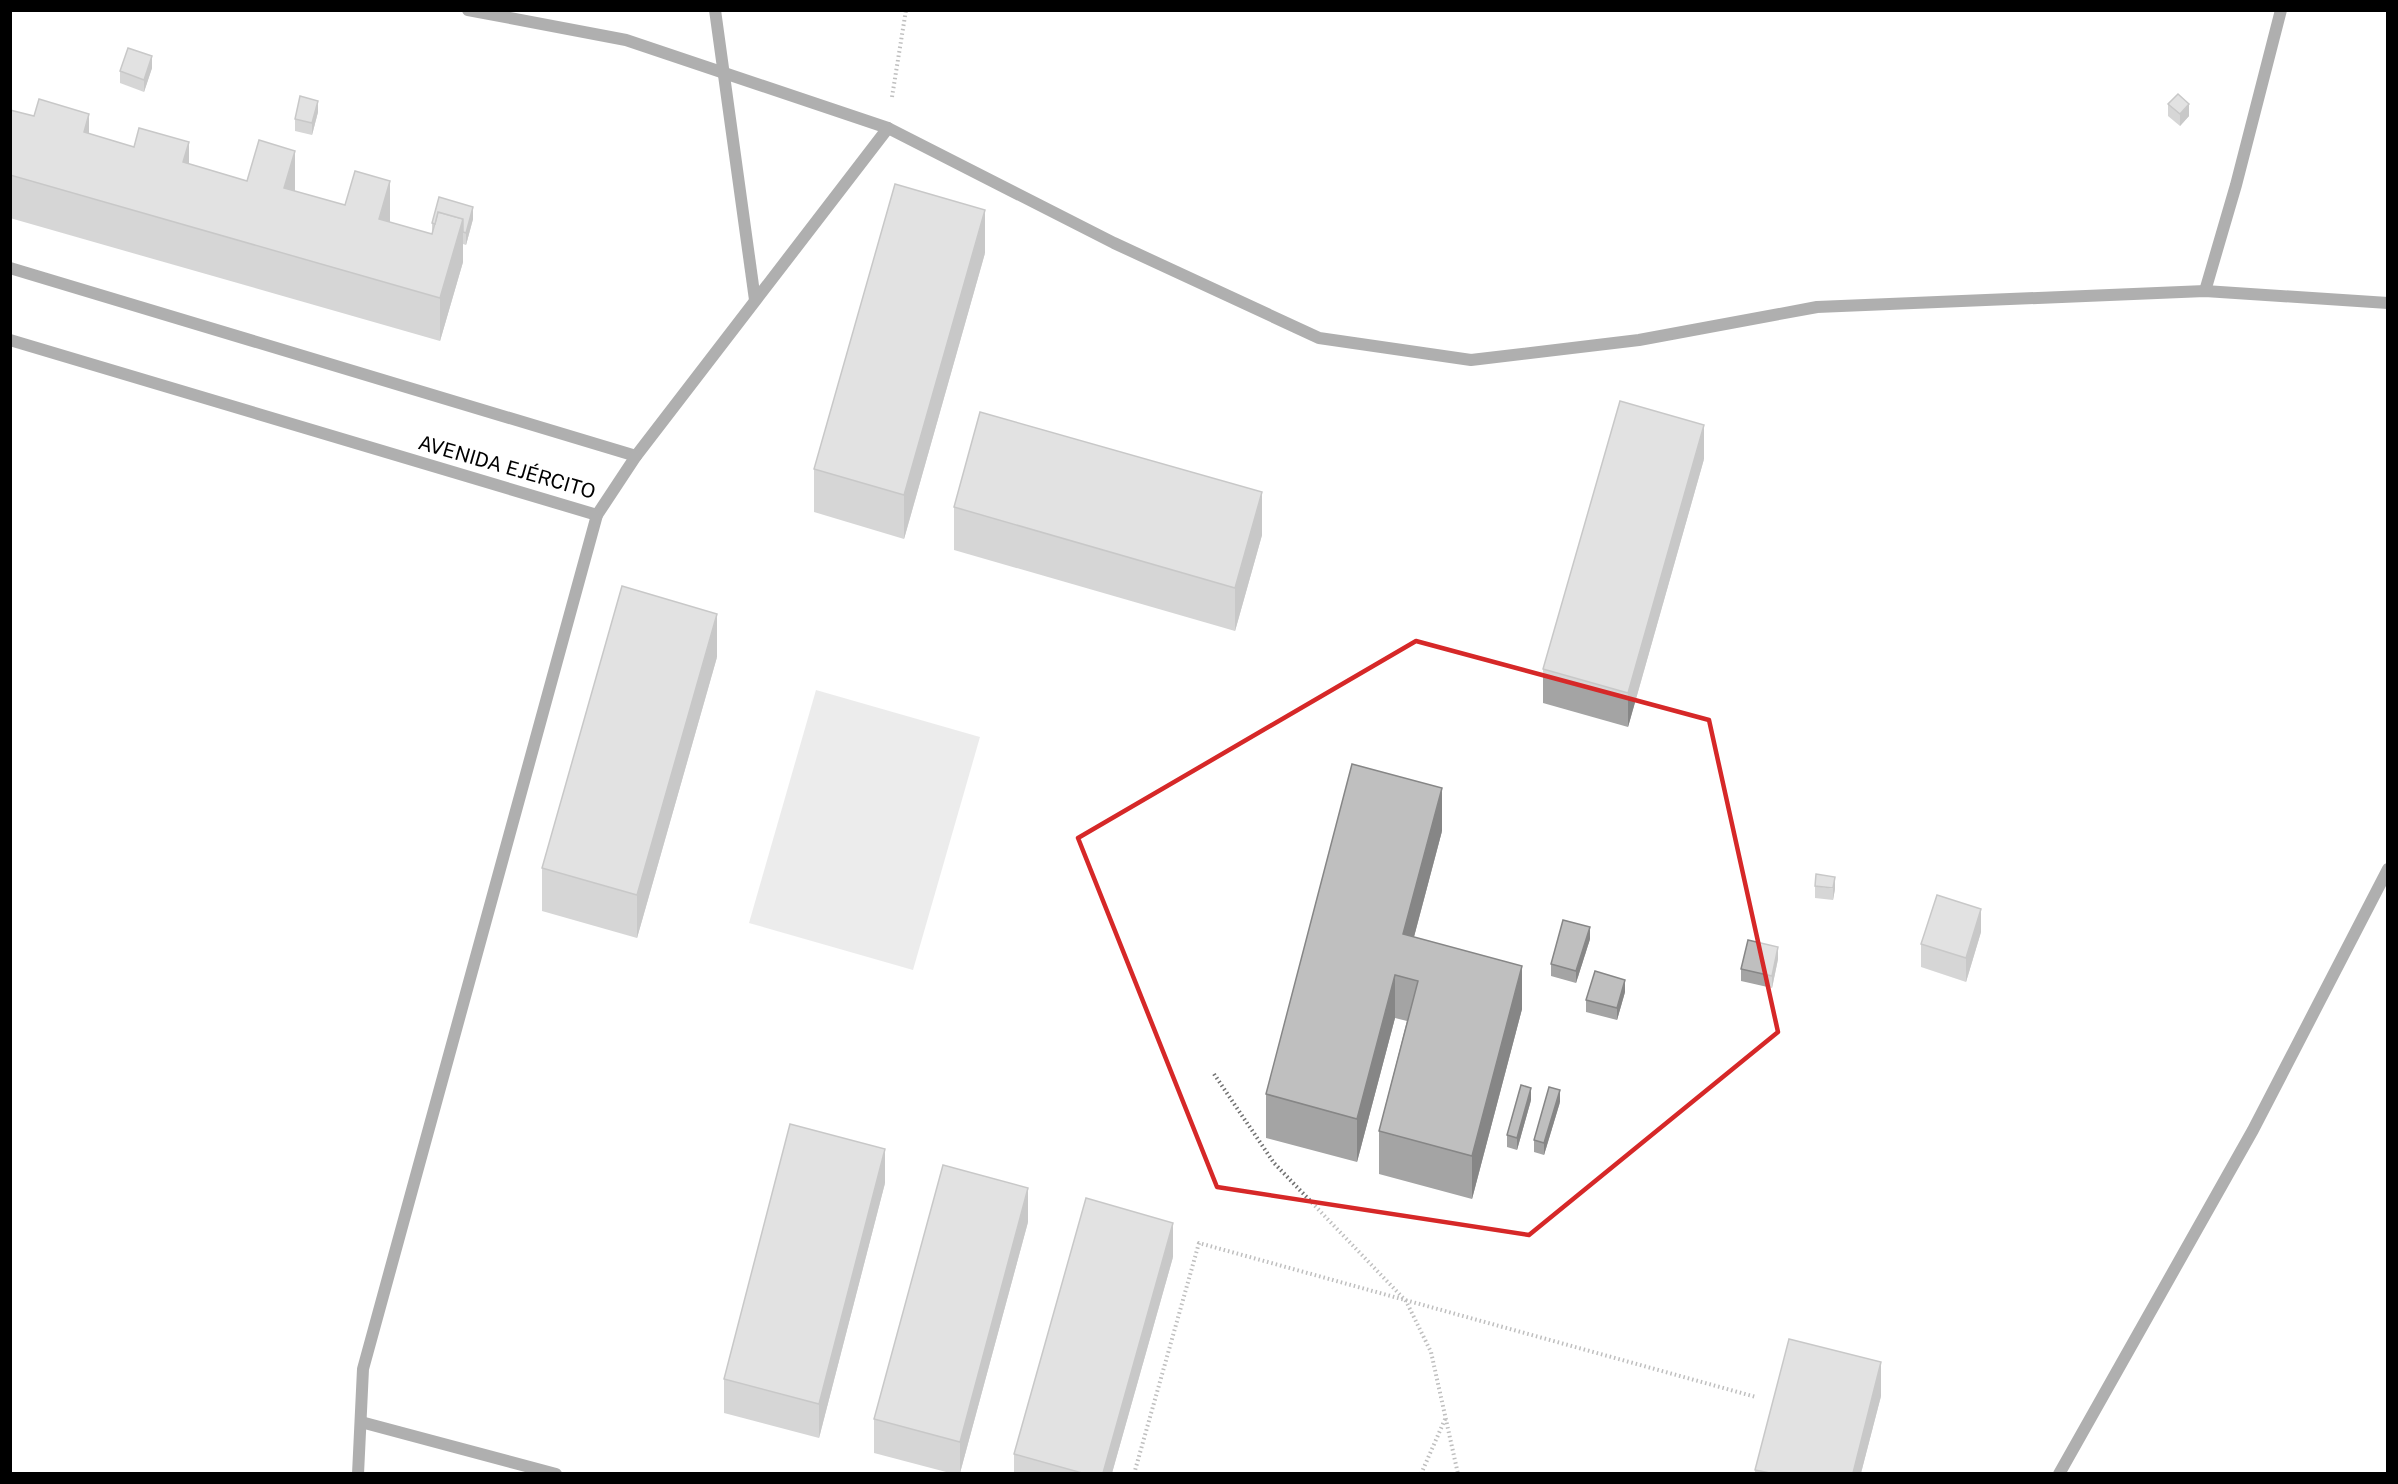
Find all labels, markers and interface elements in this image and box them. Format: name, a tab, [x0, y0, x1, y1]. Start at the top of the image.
street label: AVENIDA EJÉRCITO	[416, 429, 599, 504]

